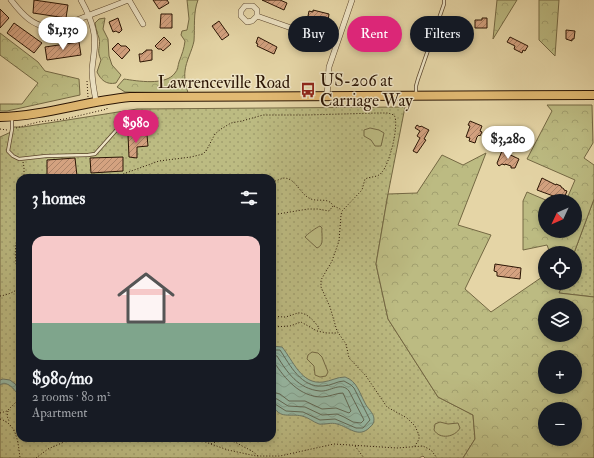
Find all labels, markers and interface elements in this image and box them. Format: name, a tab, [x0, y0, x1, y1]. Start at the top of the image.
chip: Buy	[288, 16, 339, 52]
chip: Rent	[347, 16, 402, 52]
chip: Filters	[410, 16, 474, 52]
pin: $1,130	[30, 17, 96, 51]
text: $1,130	[47, 22, 79, 38]
place label: US-206 at Carriage Way	[320, 70, 413, 112]
street label: Lawrenceville Road	[158, 72, 291, 93]
bus stop icon: US-206 at Carriage Way	[299, 81, 317, 99]
pin: $980	[112, 110, 160, 144]
text: $980	[123, 115, 149, 131]
pin: $3,280	[475, 126, 541, 160]
text: $3,280	[491, 131, 525, 147]
icon: filters	[238, 187, 260, 209]
text: 3 homes	[32, 188, 85, 209]
north arrow	[538, 194, 582, 238]
map controls	[538, 194, 582, 446]
button: locate	[538, 246, 582, 290]
icon: home	[110, 262, 182, 334]
button: layers	[538, 298, 582, 342]
button: +	[538, 350, 582, 394]
text: $980/mo	[32, 368, 93, 389]
text: 2 rooms · 80 m²	[32, 389, 110, 405]
button: −	[538, 402, 582, 446]
text: Apartment	[32, 405, 88, 421]

